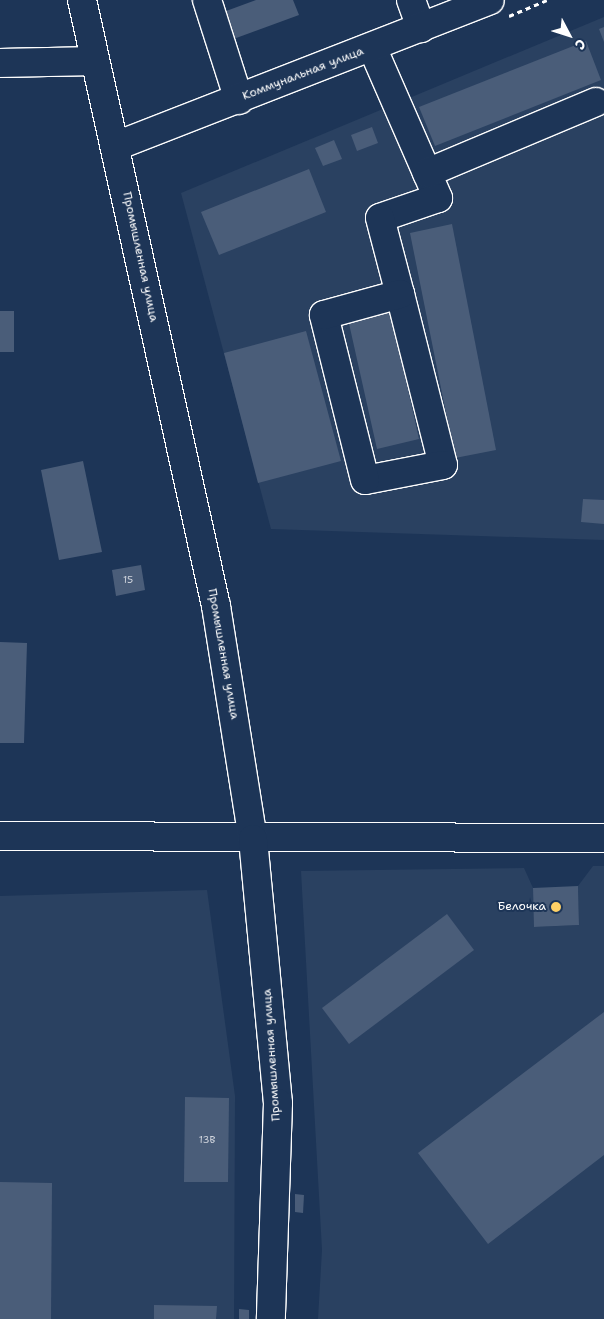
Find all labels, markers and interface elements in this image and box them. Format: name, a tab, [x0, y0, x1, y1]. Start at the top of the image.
north arrow	[544, 10, 594, 60]
text: С	[571, 36, 590, 54]
street label: Коммунальная улица	[240, 44, 366, 104]
street label: Промышленная улица	[119, 191, 161, 323]
house number: 15	[123, 574, 133, 586]
street label: Промышленная улица	[204, 588, 242, 720]
place label: Белочка	[498, 900, 546, 914]
marker: Белочка	[550, 901, 562, 913]
street label: Промышленная улица	[260, 988, 284, 1122]
house number: 13В	[199, 1134, 215, 1146]

